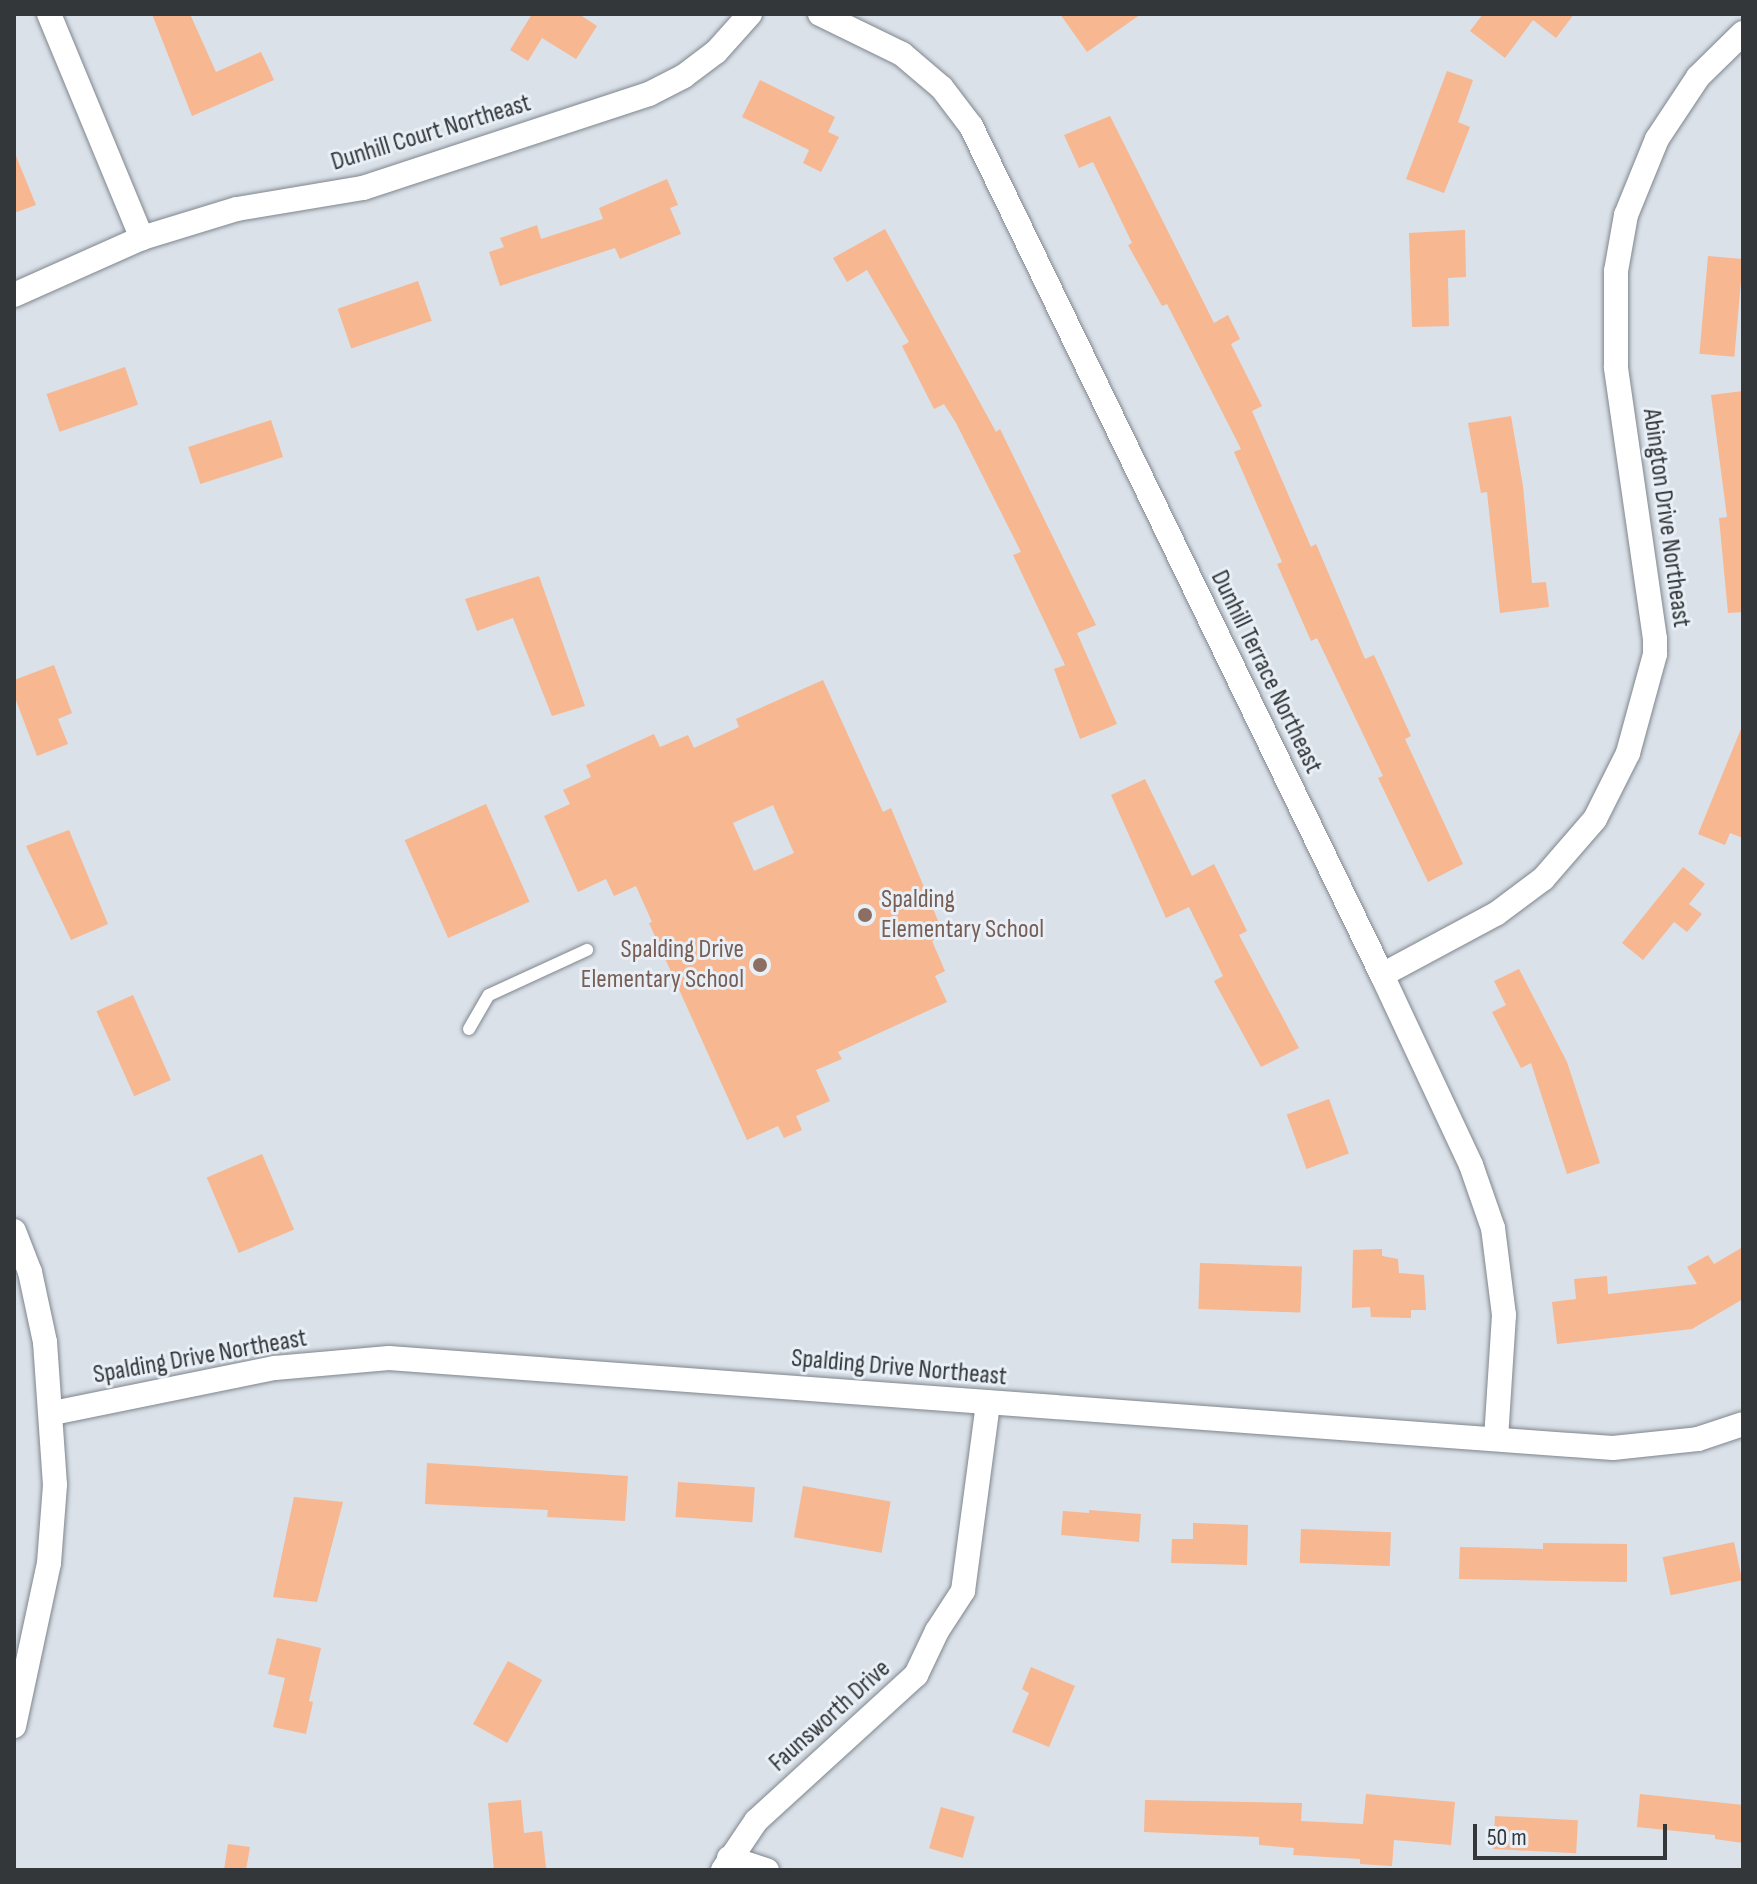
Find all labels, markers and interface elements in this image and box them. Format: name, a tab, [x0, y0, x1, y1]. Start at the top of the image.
street label: Dunhill Court Northeast	[327, 88, 535, 178]
street label: Abington Drive Northeast	[1635, 407, 1697, 629]
street label: Dunhill Terrace Northeast	[1203, 565, 1329, 779]
place label: Spalding Elementary School	[881, 884, 1044, 946]
marker: Spalding Elementary School	[856, 906, 874, 924]
place label: Spalding Drive Elementary School	[581, 934, 744, 996]
marker: Spalding Drive Elementary School	[751, 956, 769, 974]
street label: Spalding Drive Northeast	[91, 1323, 309, 1391]
street label: Spalding Drive Northeast	[790, 1343, 1008, 1393]
street label: Faunsworth Drive	[763, 1653, 897, 1779]
scale bar	[1477, 1808, 1671, 1858]
text: 50 m	[1487, 1823, 1527, 1852]

